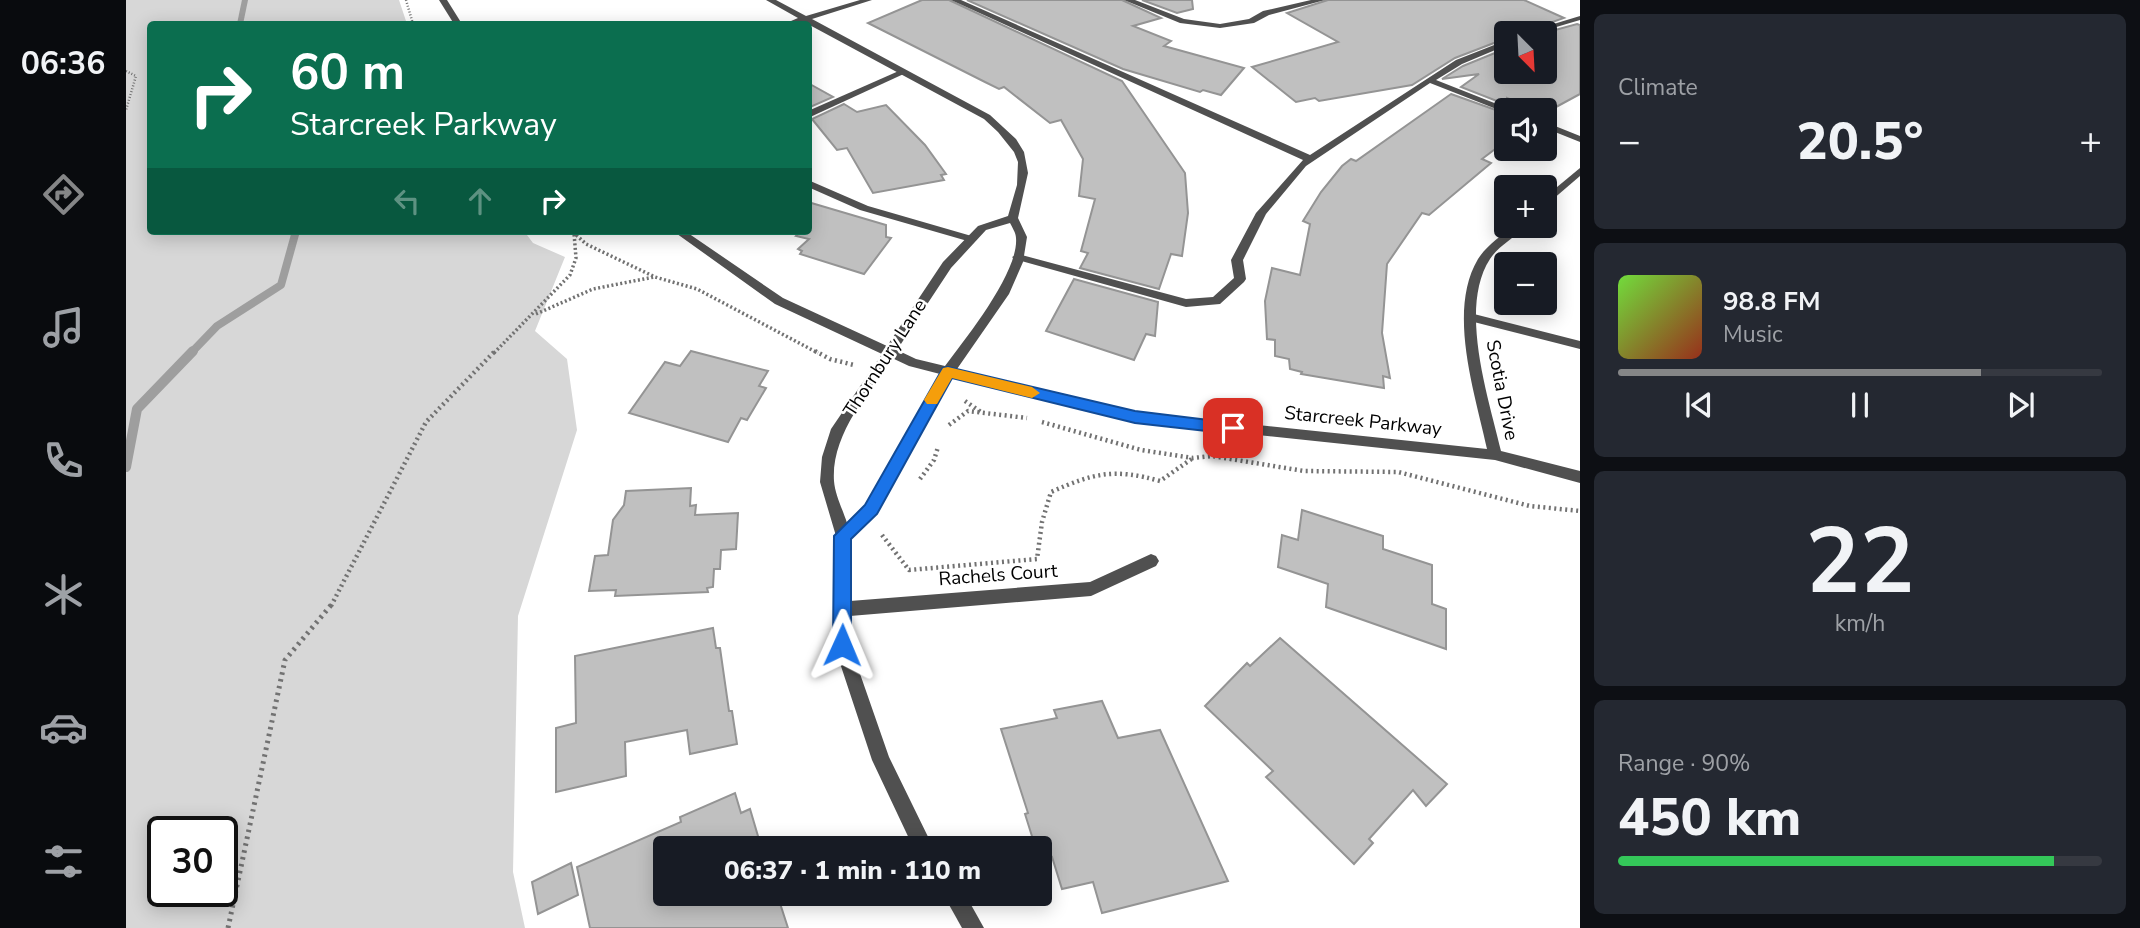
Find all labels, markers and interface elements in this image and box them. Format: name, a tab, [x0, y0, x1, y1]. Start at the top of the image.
north arrow	[1494, 21, 1558, 84]
map controls	[1494, 21, 1557, 315]
text: 60 m	[290, 39, 405, 106]
text: 06:36	[21, 42, 105, 85]
icon: right	[175, 49, 266, 140]
text: Climate	[1618, 72, 1698, 103]
button: sound	[1494, 98, 1557, 161]
text: Starcreek Parkway	[290, 103, 557, 146]
text: 20.5°	[1796, 106, 1924, 177]
text: −	[1618, 116, 1641, 167]
text: +	[2079, 116, 2102, 167]
icon: directions	[39, 170, 88, 219]
button: +	[1494, 175, 1557, 238]
icon: left	[388, 182, 426, 220]
icon: ahead	[461, 182, 499, 220]
icon: right	[534, 182, 572, 220]
button: −	[1494, 252, 1557, 315]
text: 98.8 FM	[1723, 284, 1820, 319]
street label: Thornbury Lane	[837, 294, 933, 422]
icon: music	[39, 303, 88, 352]
text: Music	[1723, 319, 1783, 350]
street label: Scotia Drive	[1480, 338, 1524, 442]
icon: previous	[1680, 386, 1718, 424]
icon: pause	[1841, 386, 1879, 424]
icon: next	[2002, 386, 2040, 424]
pin	[1203, 398, 1263, 458]
street label: Starcreek Parkway	[1283, 400, 1443, 442]
icon: arrive	[1214, 409, 1252, 447]
icon: phone	[39, 436, 88, 485]
text: 22	[1805, 500, 1915, 624]
street label: Rachels Court	[938, 558, 1059, 592]
icon: climate	[39, 570, 88, 619]
position arrow	[805, 608, 879, 682]
text: km/h	[1835, 608, 1885, 639]
icon: car	[39, 703, 88, 752]
text: Range · 90%	[1618, 748, 1750, 779]
text: 450 km	[1618, 782, 1801, 853]
speed limit sign: 30	[147, 816, 238, 907]
icon: filters	[39, 837, 88, 886]
text: 06:37 · 1 min · 110 m	[724, 853, 981, 888]

